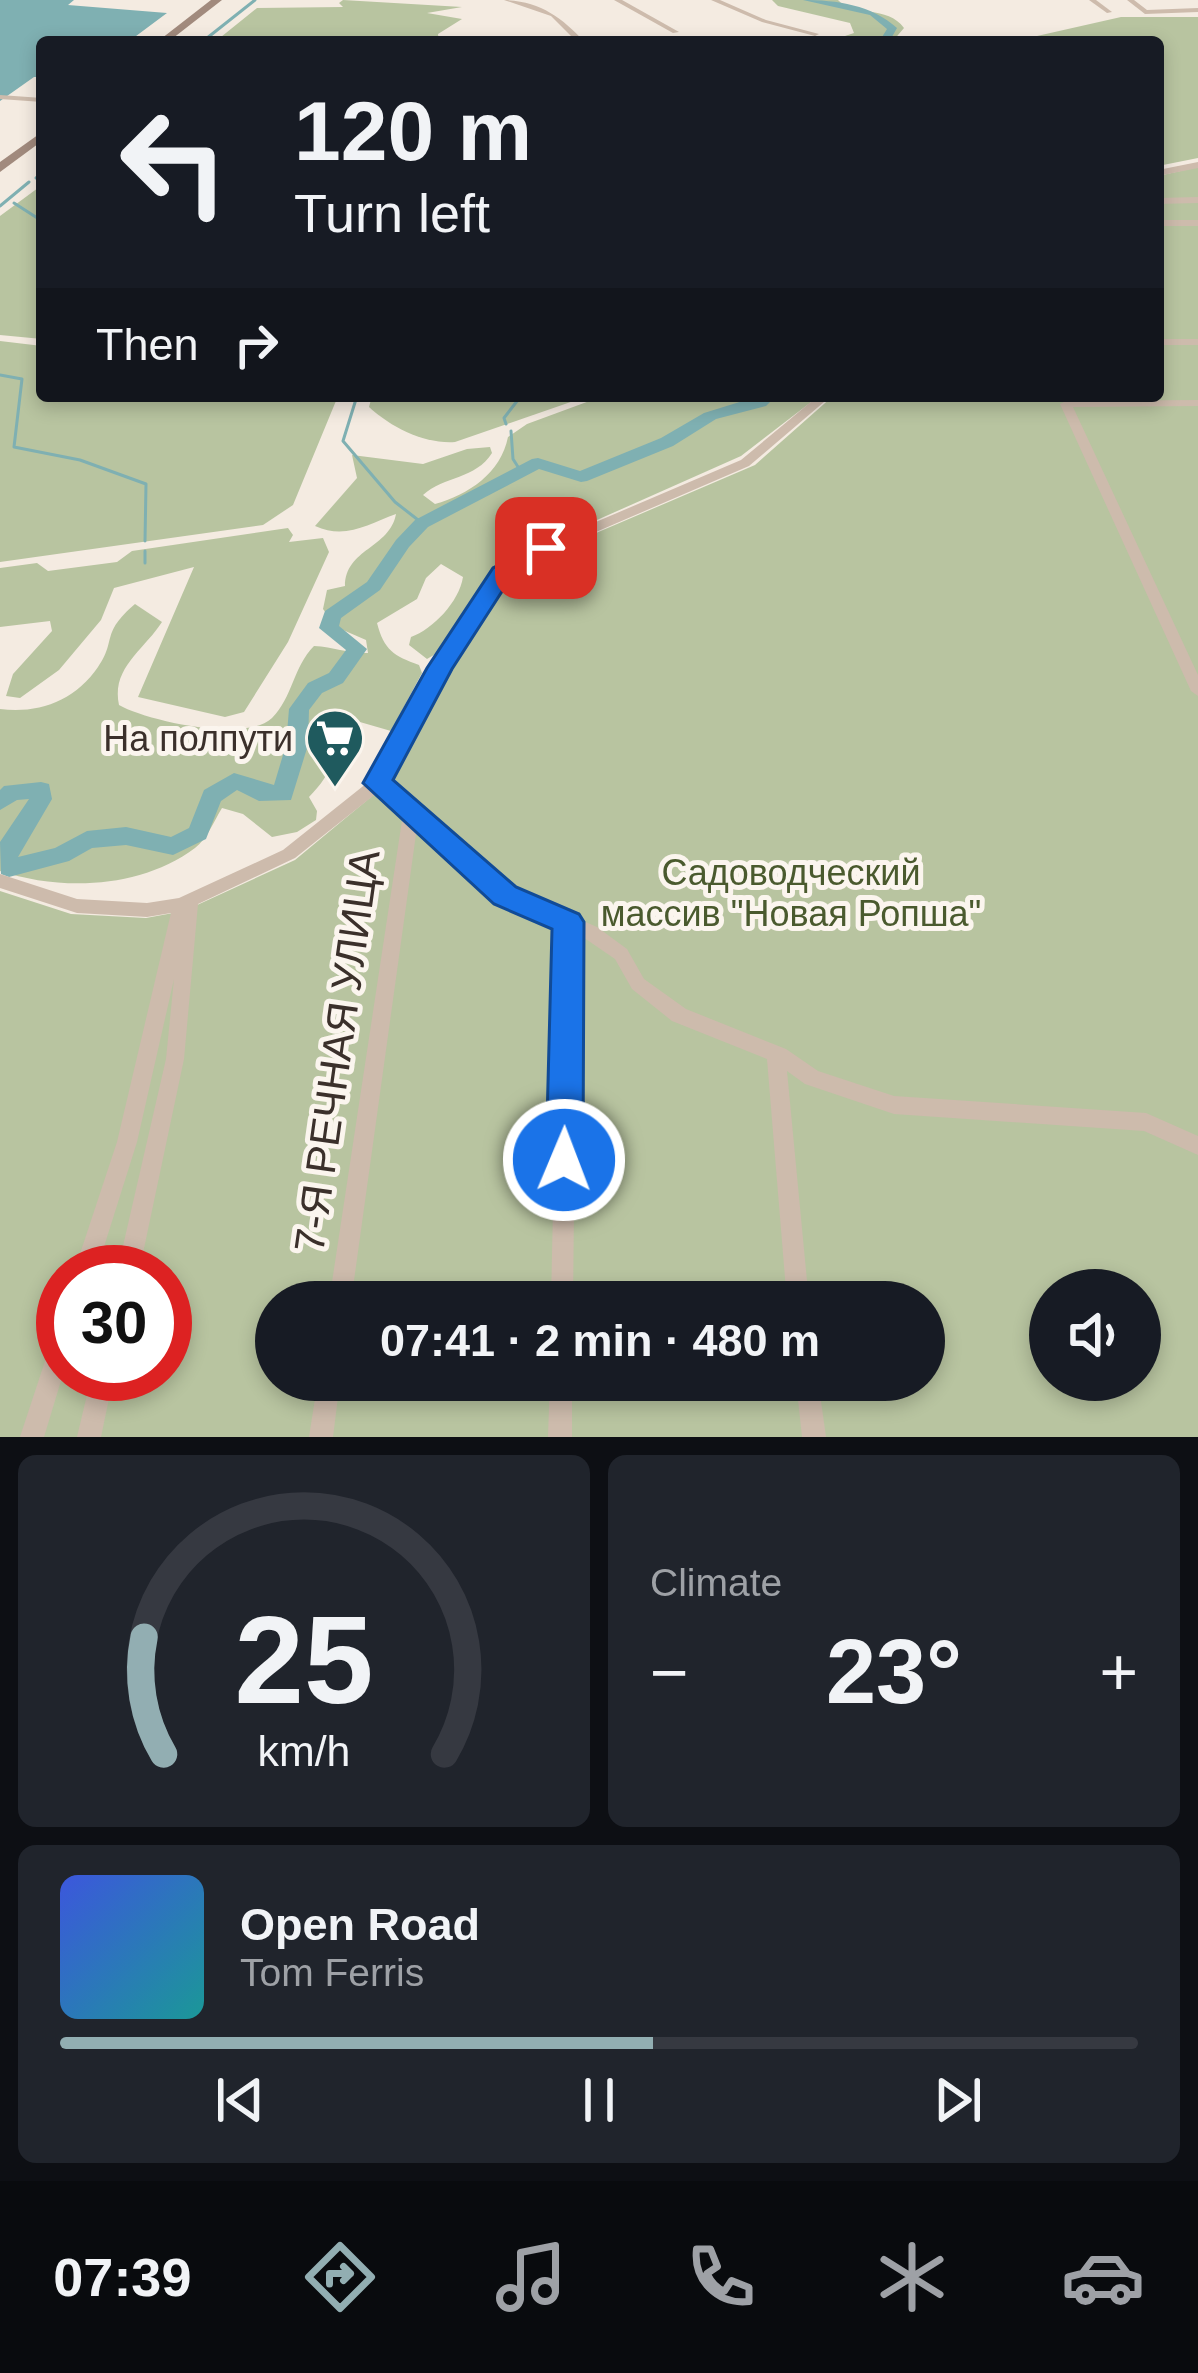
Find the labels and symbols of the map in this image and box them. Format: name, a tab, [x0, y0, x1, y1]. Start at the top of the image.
pin	[495, 497, 597, 599]
supermarket icon: На полпути	[304, 707, 366, 789]
place label: На полпути	[103, 718, 293, 759]
street label: 7-Я РЕЧНАЯ УЛИЦА	[285, 847, 389, 1255]
park label: Садоводческий массив "Новая Ропша"	[601, 852, 981, 934]
position arrow	[501, 1097, 627, 1223]
speed limit sign: 30	[36, 1245, 192, 1401]

